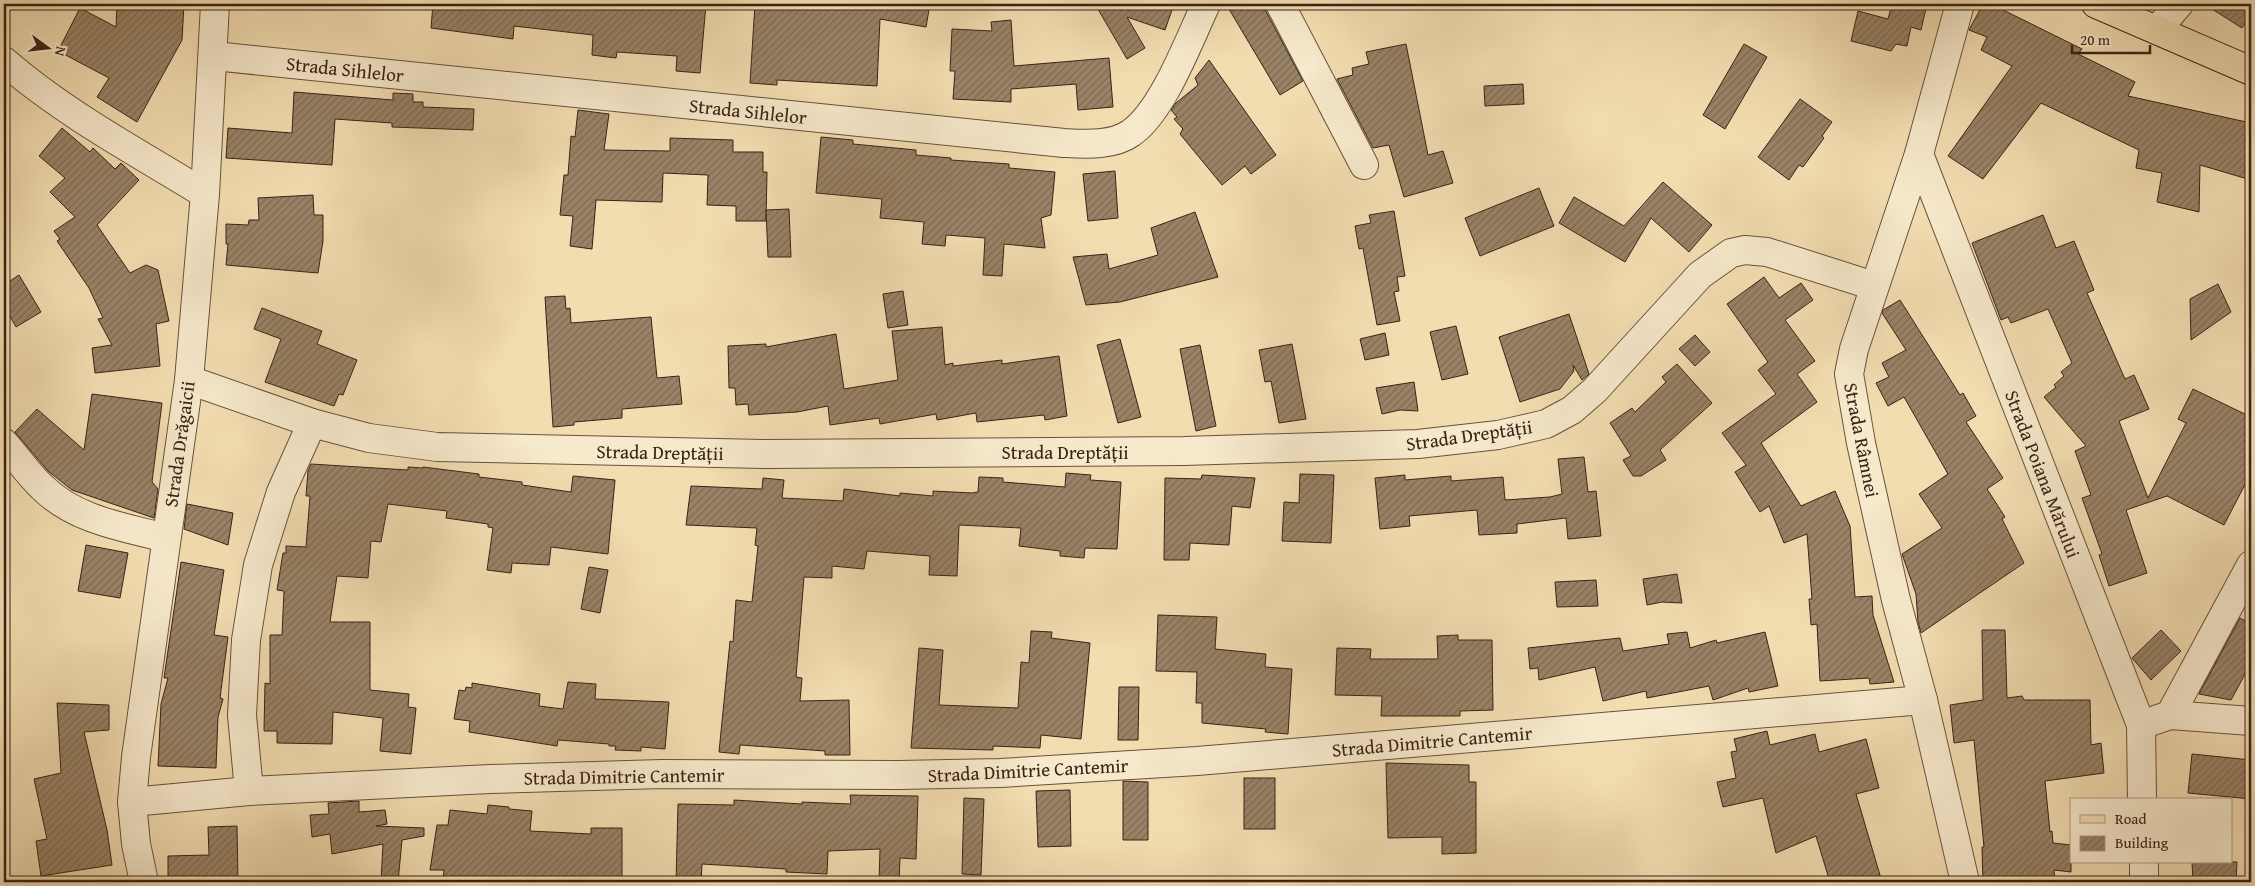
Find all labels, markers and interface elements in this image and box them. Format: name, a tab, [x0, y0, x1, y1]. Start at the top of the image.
north arrow	[22, 22, 72, 72]
scale bar	[2072, 22, 2150, 54]
text: 20 m	[2080, 29, 2111, 50]
text: N	[50, 44, 71, 59]
street label: Strada Sihlelor	[285, 49, 405, 89]
street label: Strada Sihlelor	[688, 91, 808, 131]
street label: Strada Drăgaicii	[156, 379, 202, 509]
street label: Strada Râmnei	[1837, 380, 1887, 500]
street label: Strada Poiana Mărului	[1998, 386, 2088, 562]
street label: Strada Dreptății	[1404, 412, 1534, 458]
street label: Strada Dreptății	[596, 437, 724, 467]
street label: Strada Dreptății	[1001, 438, 1129, 466]
street label: Strada Dimitrie Cantemir	[1331, 718, 1533, 764]
street label: Strada Dimitrie Cantemir	[927, 751, 1129, 789]
street label: Strada Dimitrie Cantemir	[523, 760, 725, 792]
legend	[2070, 798, 2232, 864]
text: Road	[2115, 808, 2146, 829]
text: Building	[2115, 832, 2169, 853]

